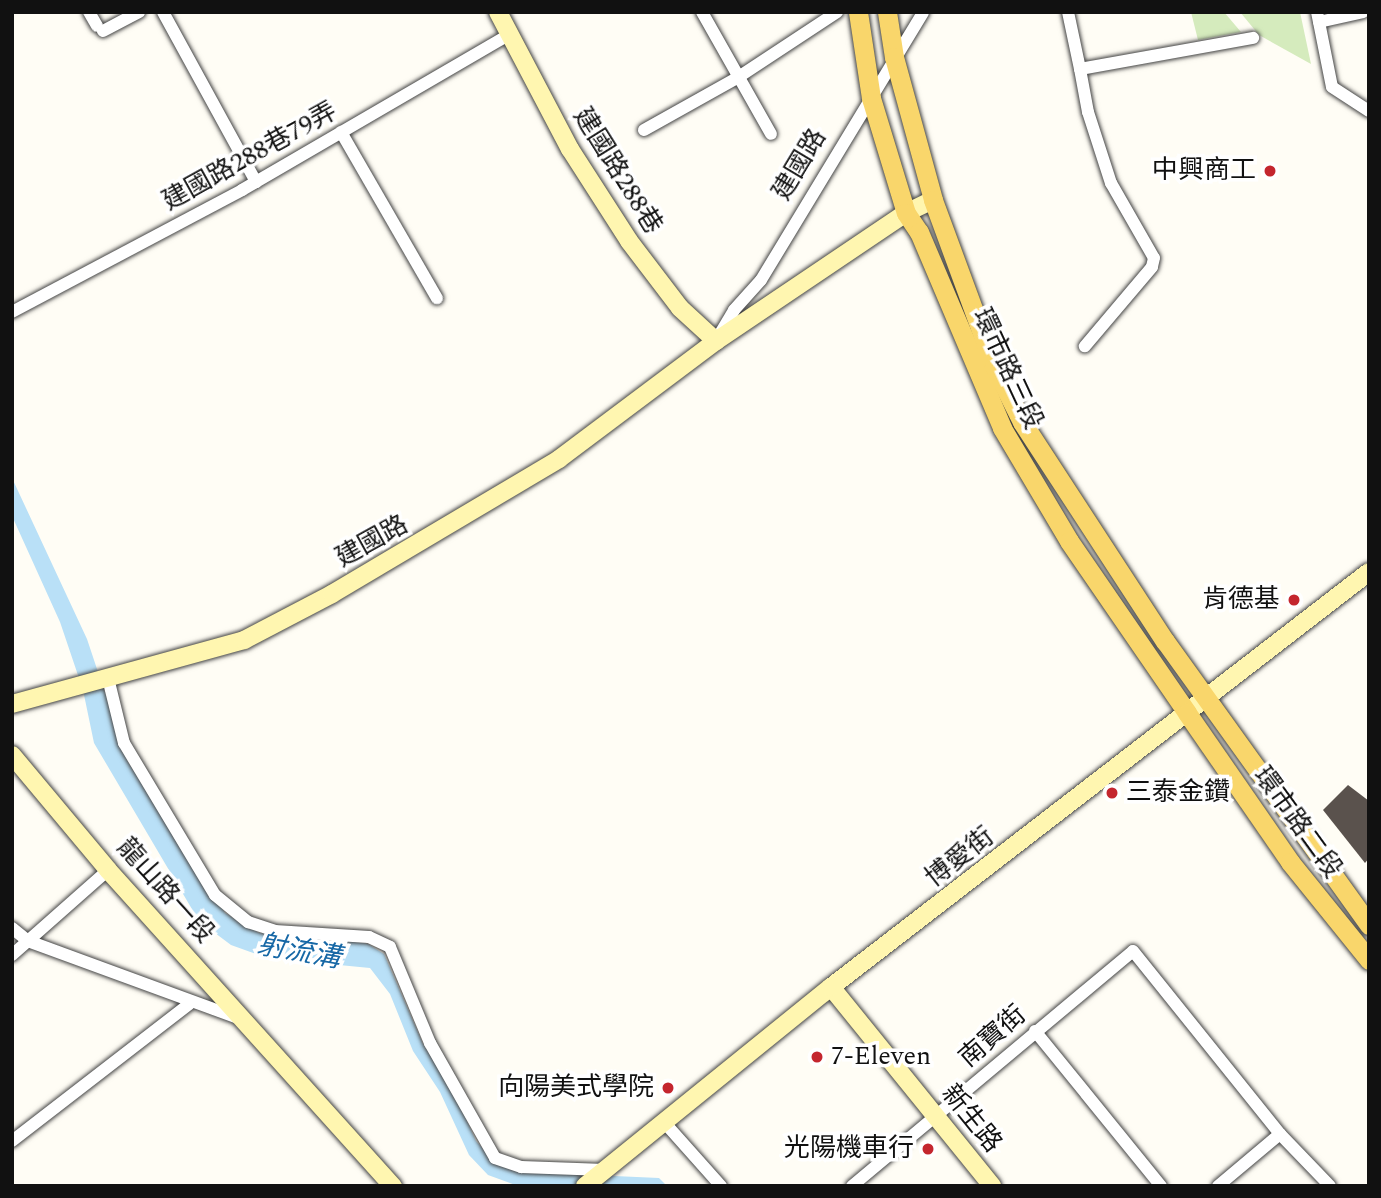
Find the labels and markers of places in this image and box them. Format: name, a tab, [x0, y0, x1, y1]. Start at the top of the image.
place label: 中興商工	[1152, 155, 1256, 187]
marker: 中興商工	[1262, 163, 1278, 179]
place label: 肯德基	[1202, 584, 1280, 616]
marker: 肯德基	[1286, 592, 1302, 608]
place label: 三泰金鑽	[1126, 777, 1230, 809]
marker: 三泰金鑽	[1104, 785, 1120, 801]
place label: 7-Eleven	[831, 1041, 931, 1073]
marker: 7-Eleven	[809, 1049, 825, 1065]
place label: 向陽美式學院	[498, 1072, 654, 1104]
marker: 向陽美式學院	[660, 1080, 676, 1096]
place label: 光陽機車行	[784, 1133, 914, 1165]
marker: 光陽機車行	[920, 1141, 936, 1157]

